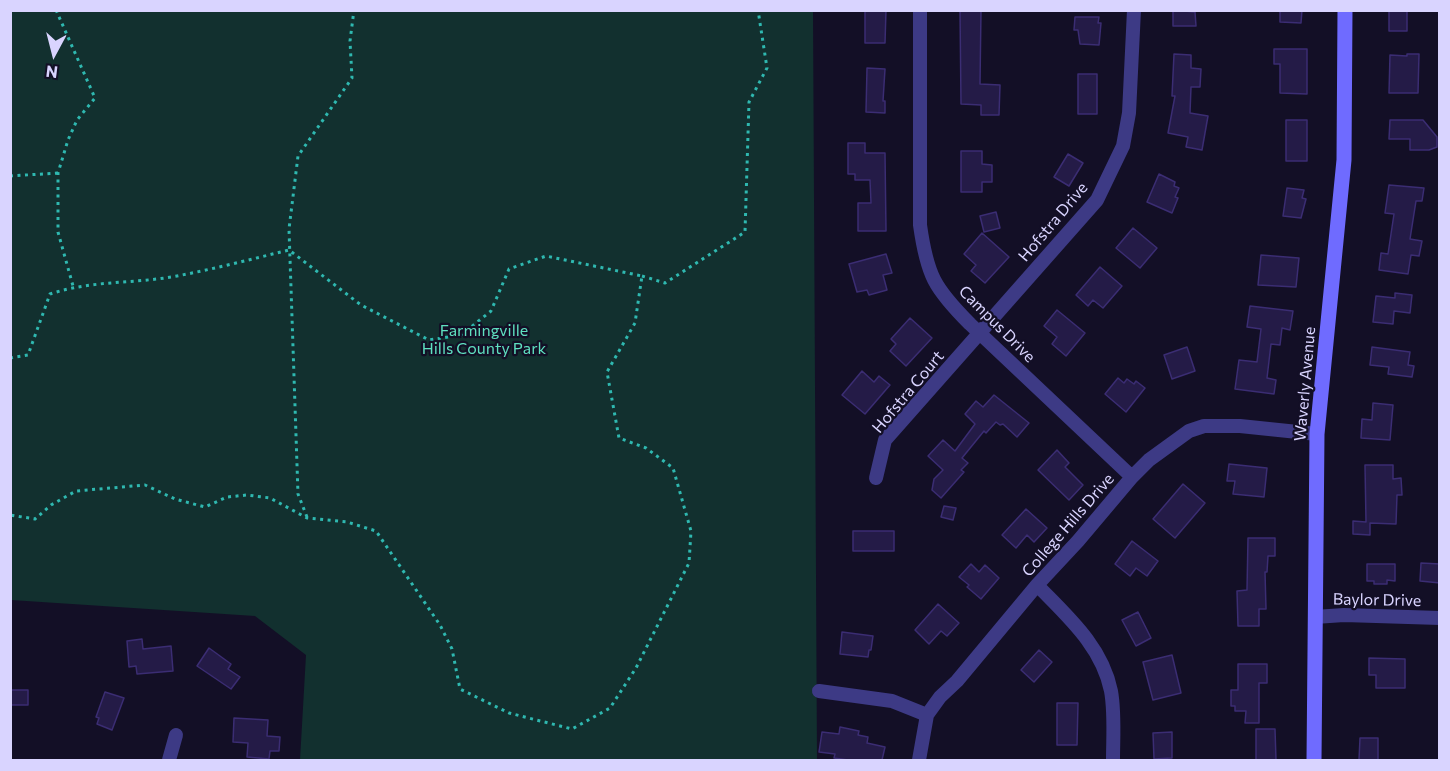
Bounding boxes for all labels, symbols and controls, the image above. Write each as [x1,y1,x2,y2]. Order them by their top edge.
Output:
north arrow [24,24,84,84]
text: N [45,62,59,83]
street label: Hofstra Drive [1014,178,1092,266]
street label: Campus Drive [955,282,1039,366]
park label: Farmingville Hills County Park [422,321,546,359]
street label: Waverly Avenue [1290,326,1320,442]
street label: Hofstra Court [868,347,948,437]
street label: College Hills Drive [1018,470,1118,580]
street label: Baylor Drive [1333,590,1421,610]

